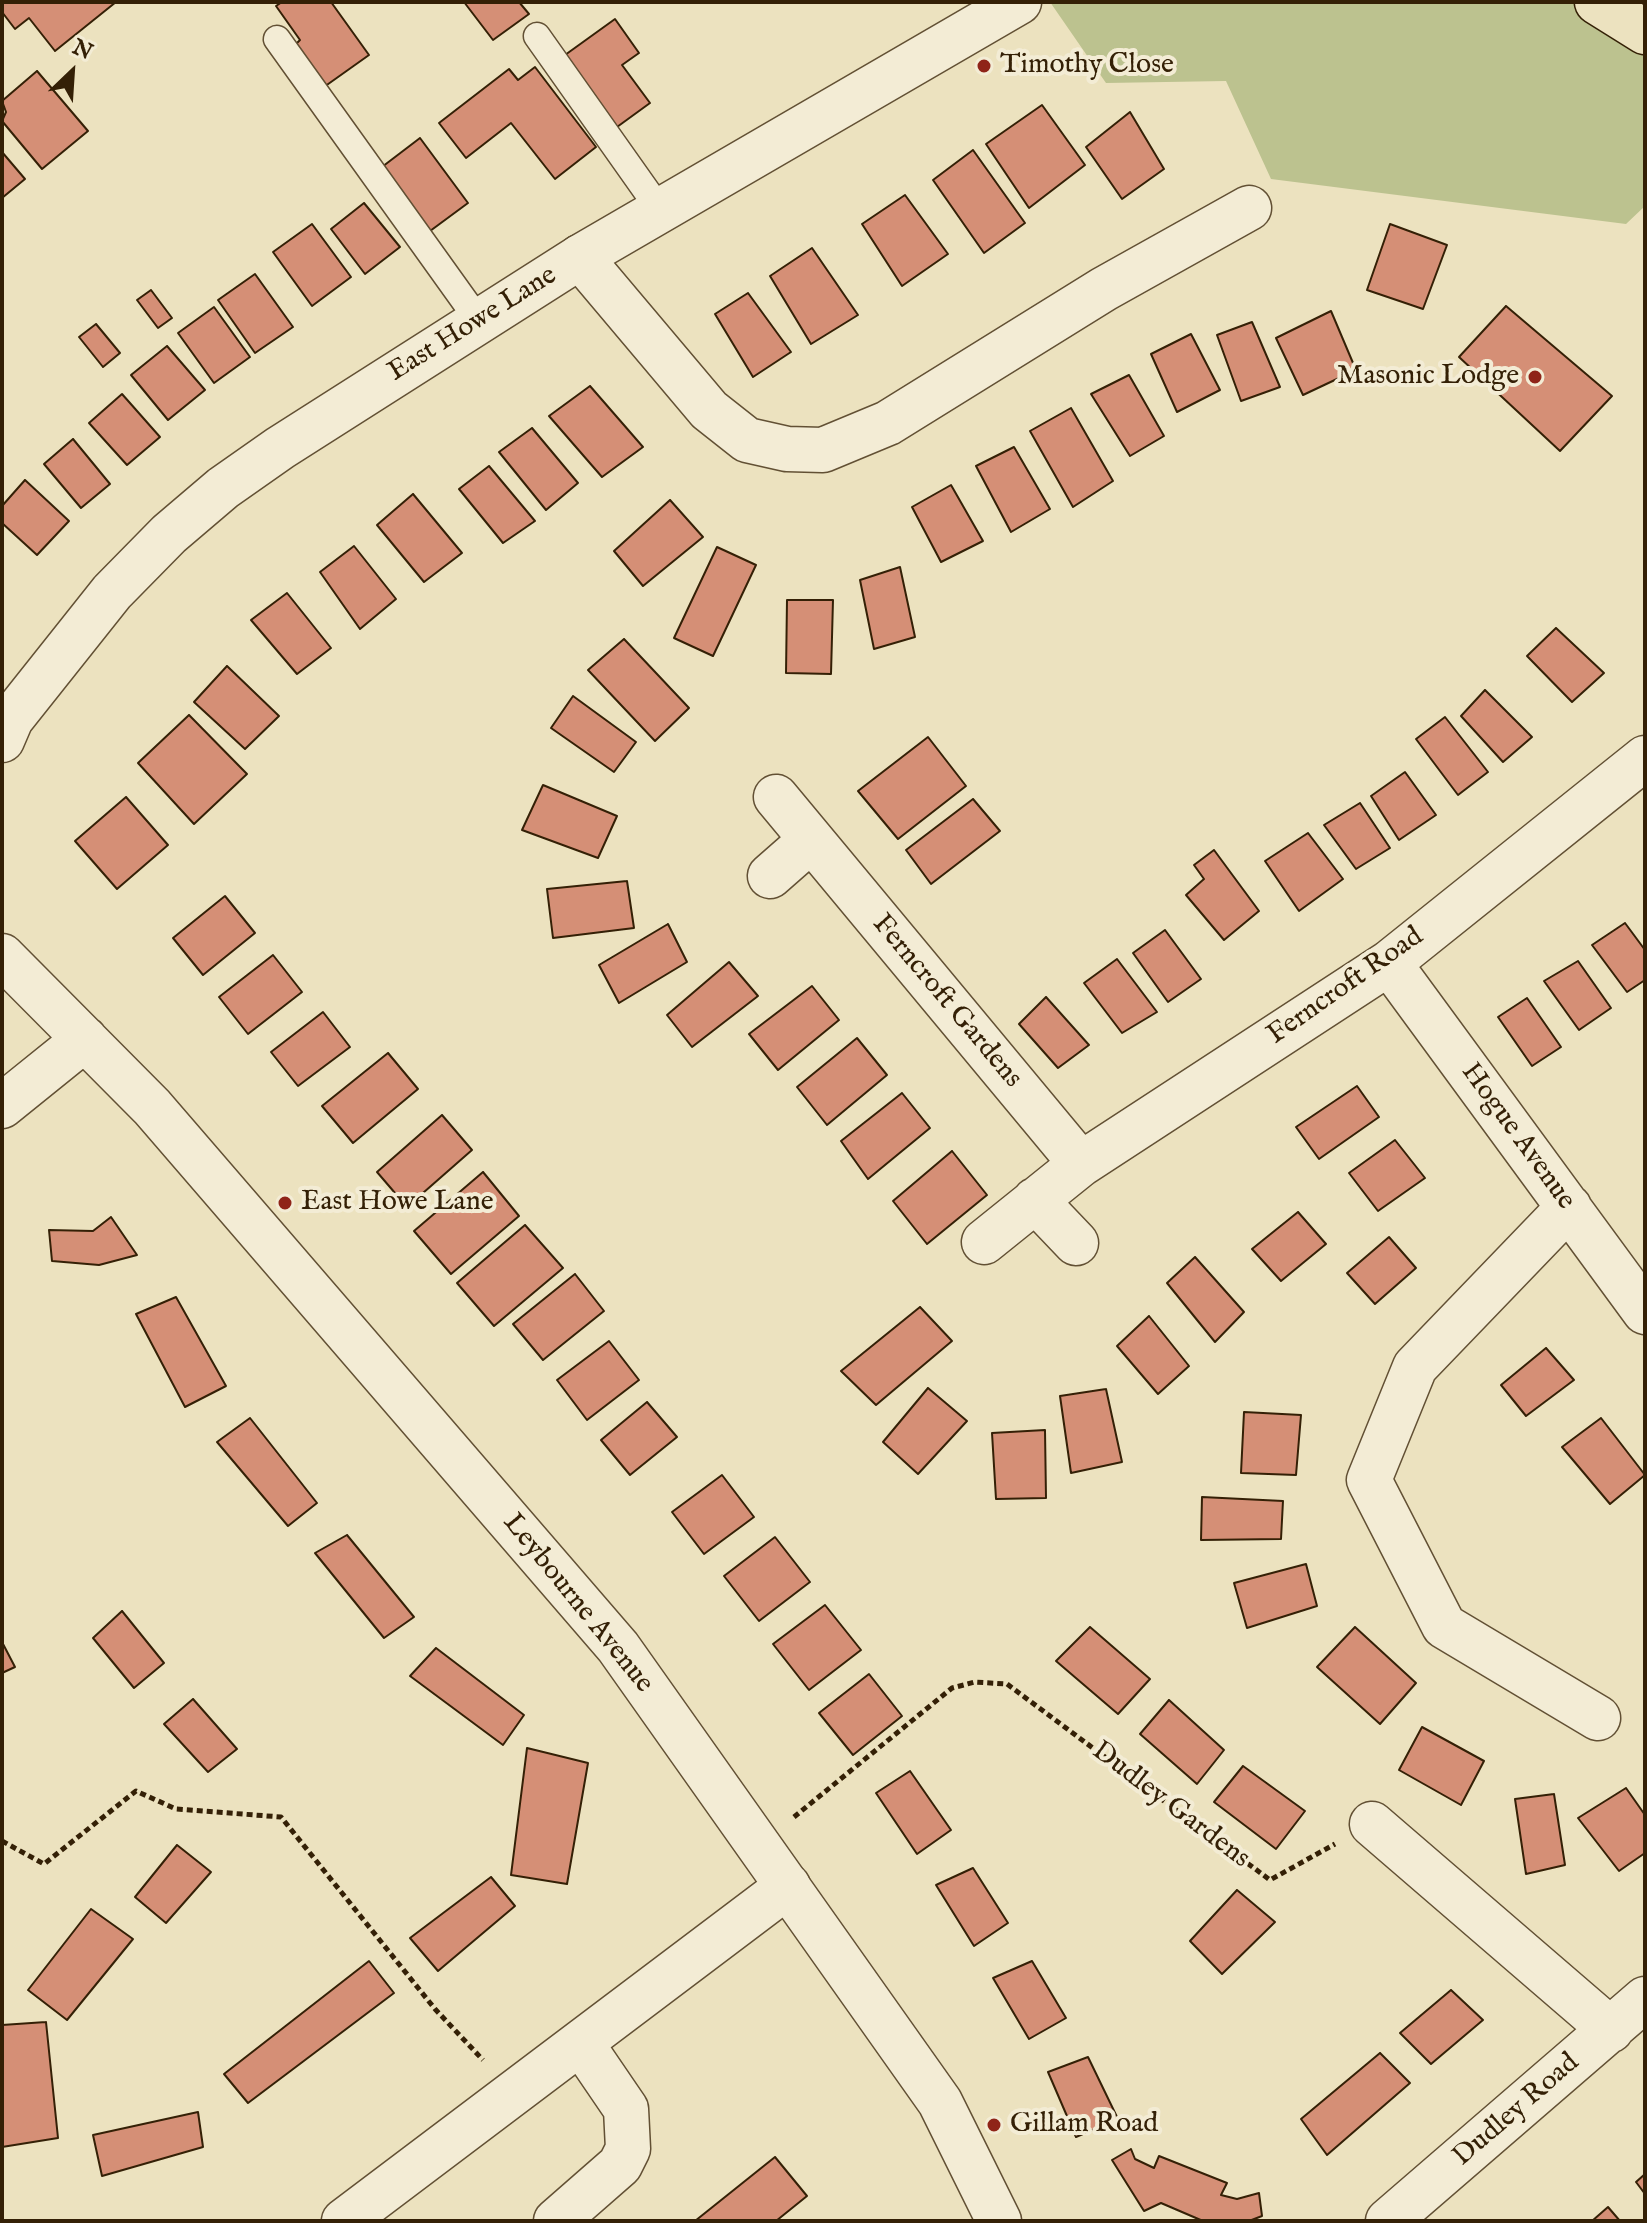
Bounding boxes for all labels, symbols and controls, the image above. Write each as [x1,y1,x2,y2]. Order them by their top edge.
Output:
north arrow [32,32,112,112]
text: N [68,34,97,67]
place label: Timothy Close [1000,49,1174,83]
marker: Timothy Close [975,57,993,75]
street label: East Howe Lane [382,260,564,390]
place label: Masonic Lodge [1337,360,1519,394]
marker: Masonic Lodge [1526,368,1544,386]
street label: Ferncroft Gardens [864,908,1028,1096]
street label: Ferncroft Road [1262,921,1430,1053]
street label: Hogue Avenue [1453,1057,1581,1217]
place label: East Howe Lane [301,1186,493,1220]
marker: East Howe Lane [276,1194,294,1212]
street label: Leybourne Avenue [494,1508,660,1700]
street label: Dudley Gardens [1084,1736,1256,1876]
street label: Dudley Road [1447,2047,1587,2175]
place label: Gillam Road [1010,2108,1158,2142]
marker: Gillam Road [985,2116,1003,2134]

